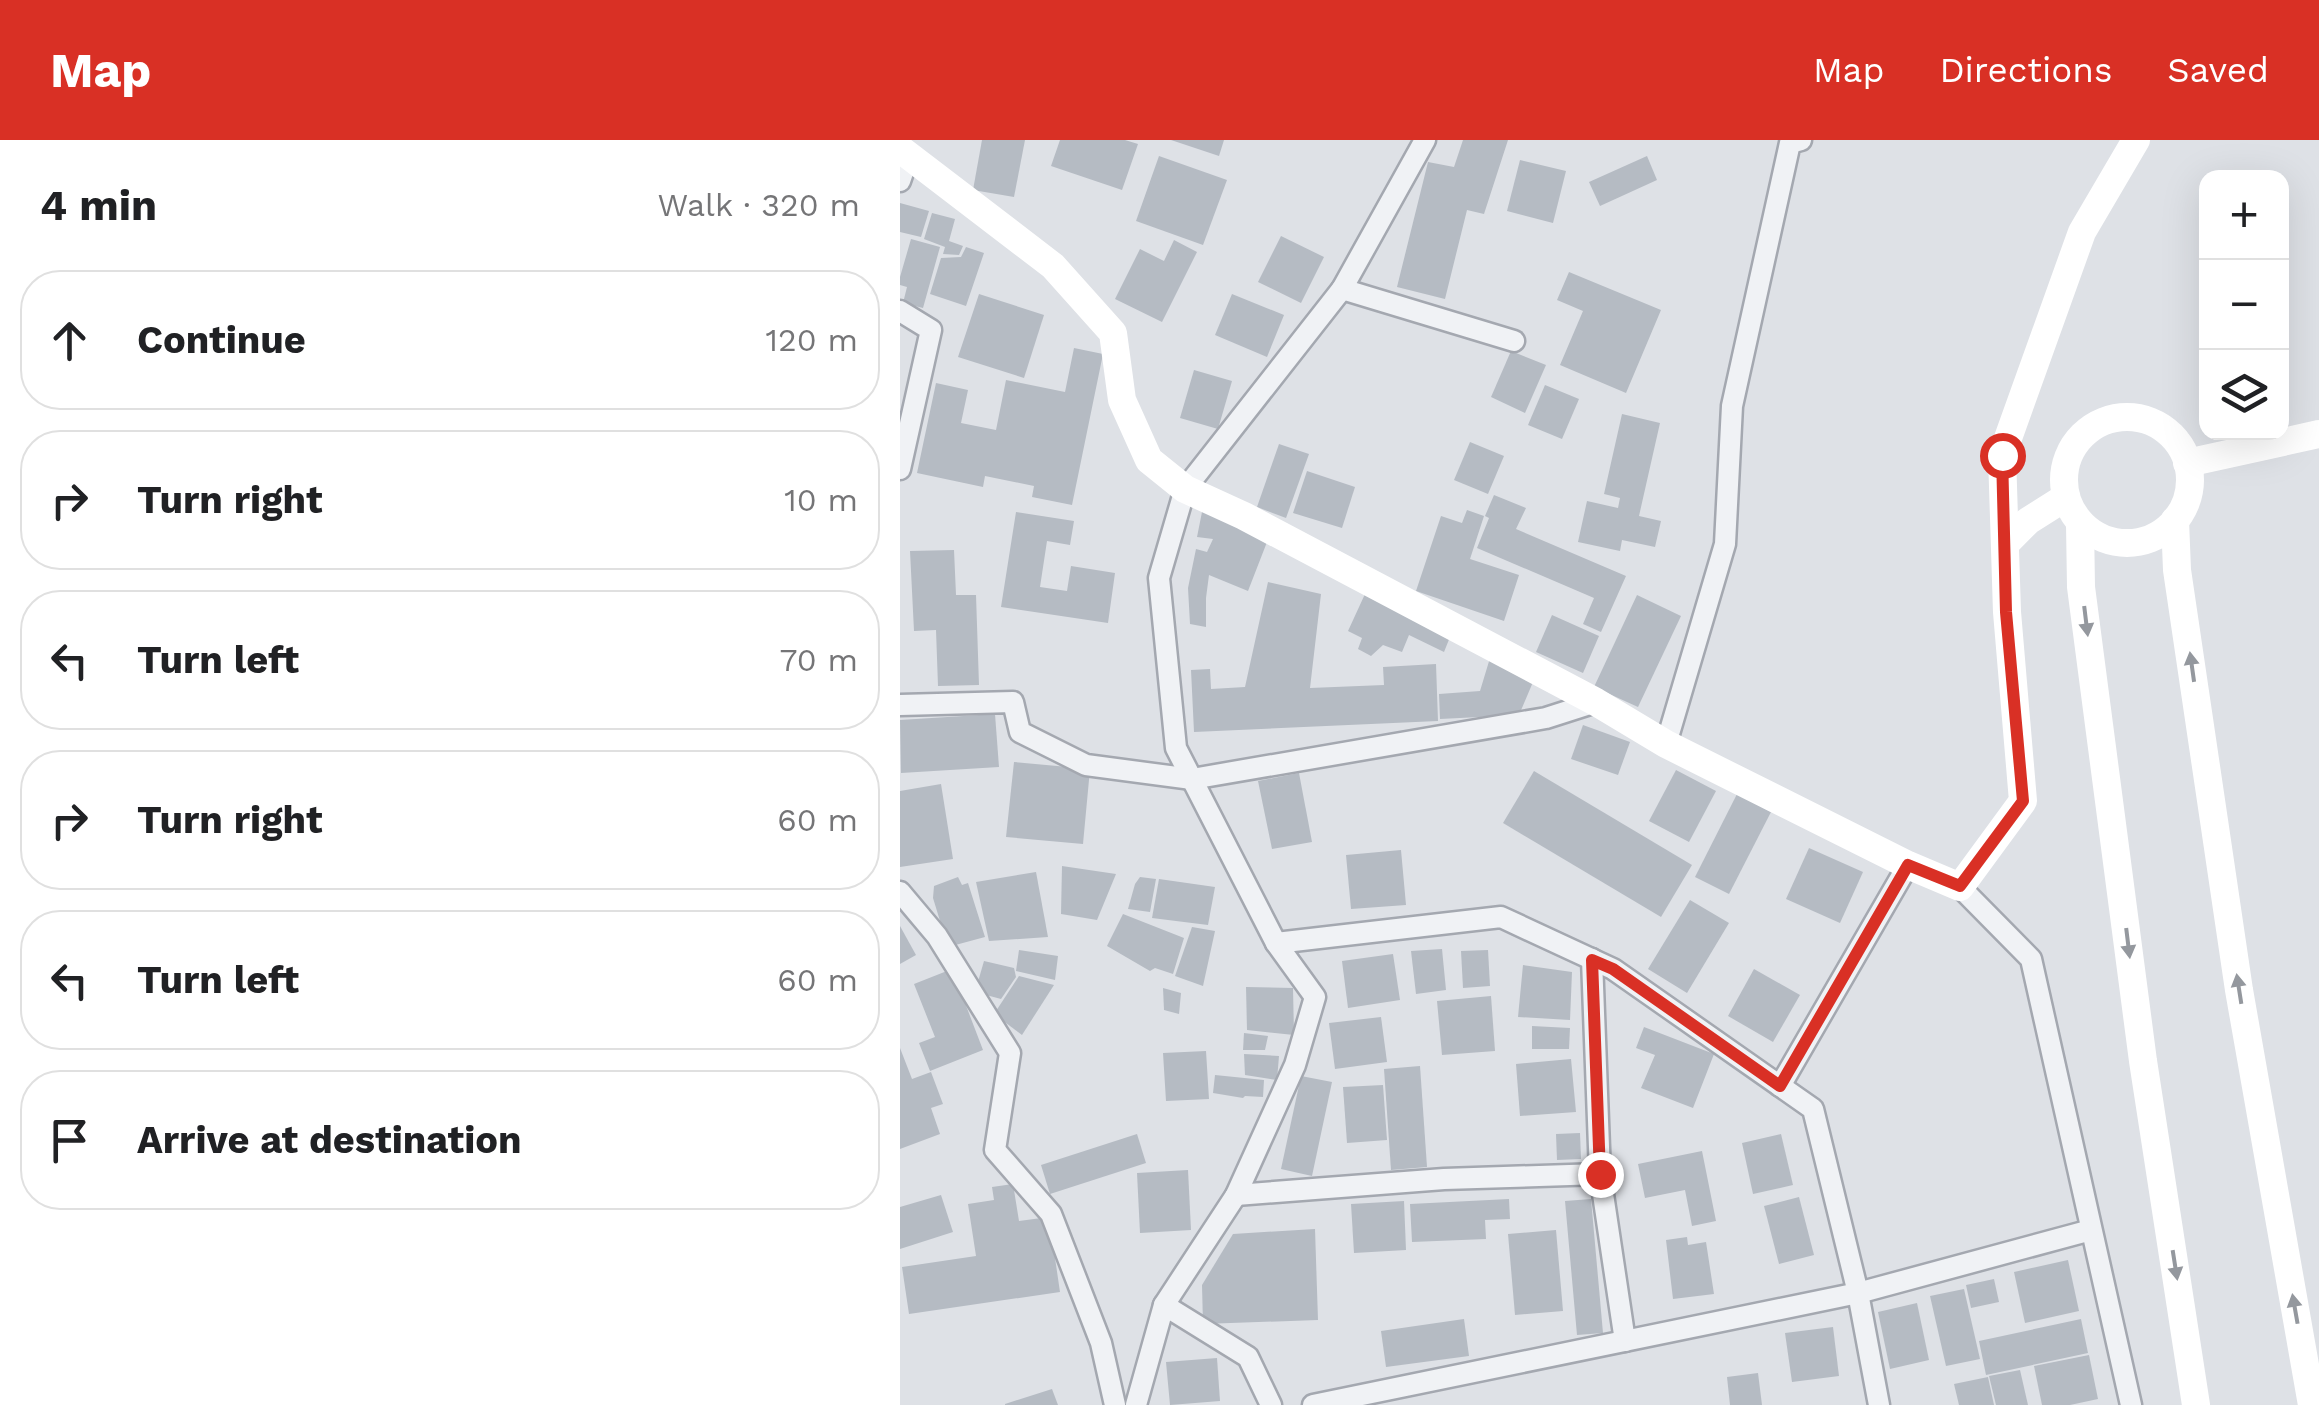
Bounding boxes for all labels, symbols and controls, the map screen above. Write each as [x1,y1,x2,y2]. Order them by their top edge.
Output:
text: Map [50,42,151,99]
text: Map [1813,49,1884,91]
text: Directions [1939,49,2112,91]
text: Saved [2167,49,2269,91]
map controls [2199,170,2289,440]
button: + [2199,170,2289,260]
text: 4 min [40,181,157,230]
text: Walk · 320 m [658,186,860,224]
button: − [2199,260,2289,350]
icon: ahead [42,313,97,368]
text: Continue [137,318,306,362]
text: 120 m [766,321,858,359]
button: layers [2199,350,2289,440]
route start [1980,433,2026,479]
icon: right [42,473,97,528]
text: Turn right [137,478,323,522]
text: 10 m [784,481,858,519]
one-way arrow [2078,605,2094,637]
icon: left [42,633,97,688]
text: Turn left [137,638,299,682]
text: 70 m [779,641,858,679]
one-way arrow [2183,651,2199,683]
icon: right [42,793,97,848]
text: Turn right [137,798,323,842]
text: 60 m [777,801,858,839]
one-way arrow [2120,928,2136,959]
icon: left [42,953,97,1008]
text: Turn left [137,958,299,1002]
text: 60 m [777,961,858,999]
one-way arrow [2231,973,2246,1004]
icon: arrive [42,1113,97,1168]
text: Arrive at destination [137,1118,522,1162]
route end [1578,1152,1624,1198]
one-way arrow [2167,1249,2183,1281]
one-way arrow [2287,1293,2302,1324]

